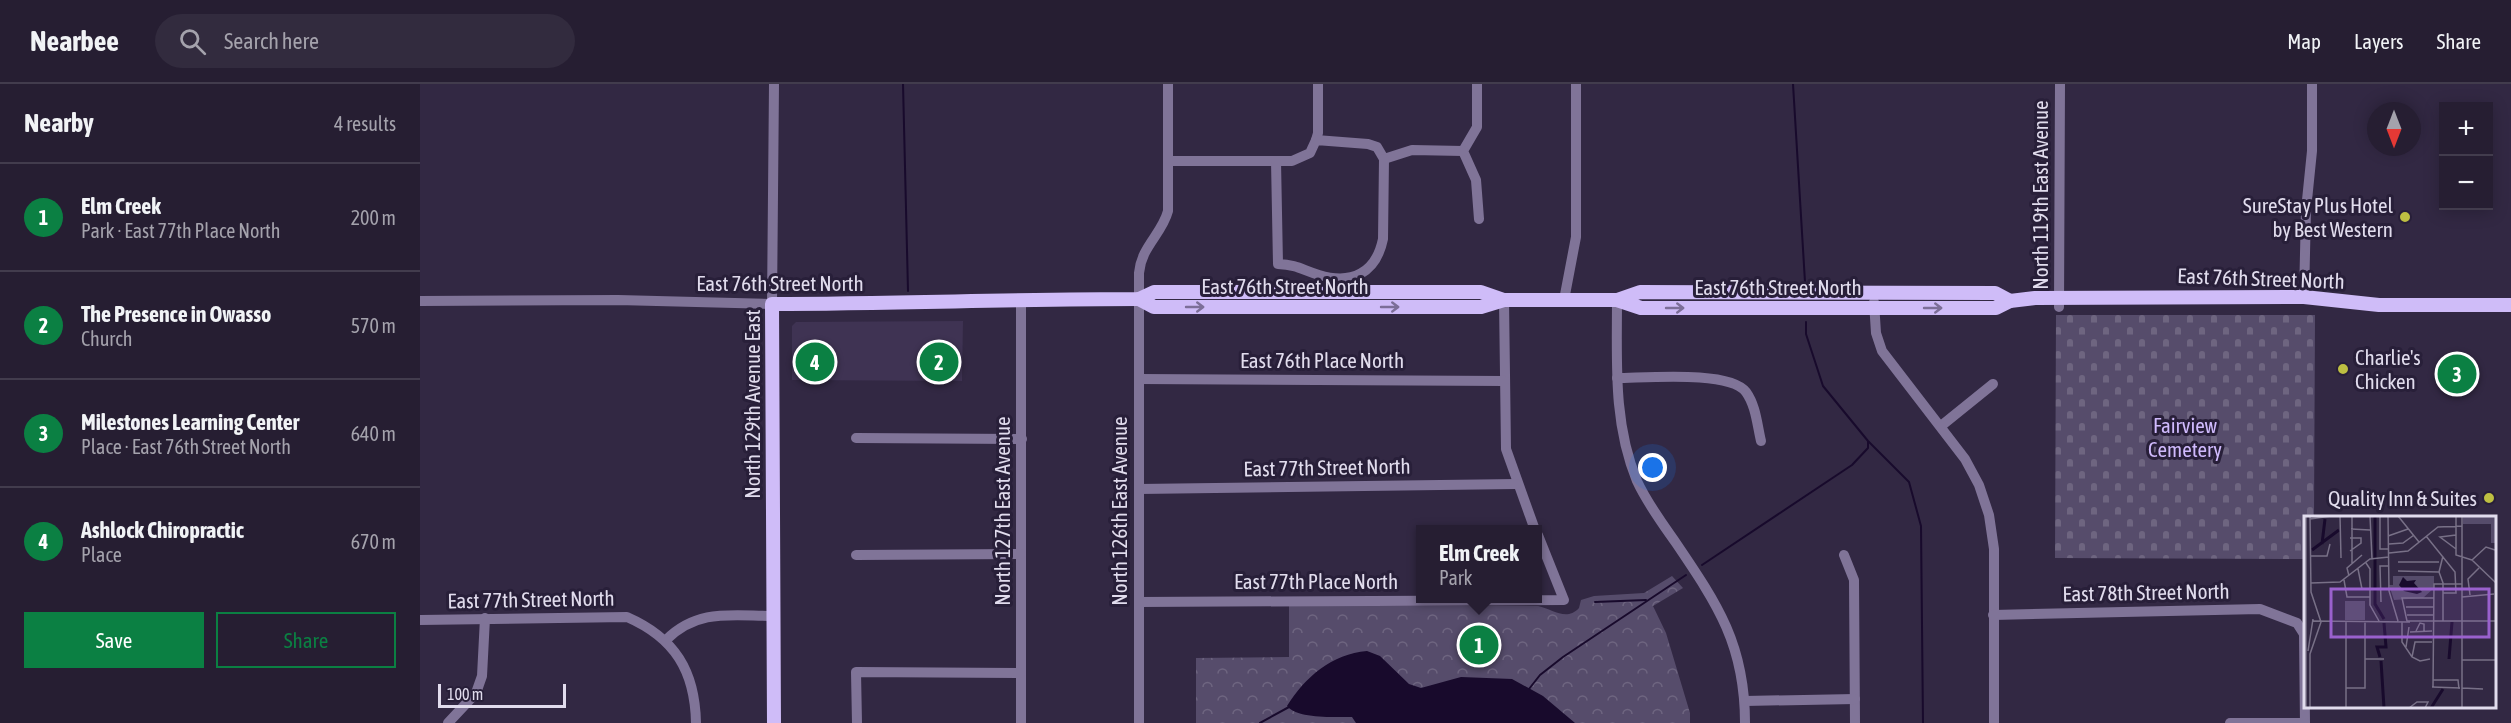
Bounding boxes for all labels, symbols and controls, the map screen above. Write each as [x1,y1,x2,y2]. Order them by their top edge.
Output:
search box [155,14,575,68]
text: Nearbee [30,25,119,57]
icon: search [176,25,209,58]
text: Search here [224,28,319,54]
text: Map [2287,29,2321,53]
text: Layers [2354,29,2404,53]
text: Share [2437,29,2481,53]
street label: North 119th East Avenue [2028,100,2052,290]
north arrow [2367,102,2421,156]
map controls [2439,102,2493,210]
button: + [2439,102,2493,156]
text: Nearby [24,108,94,138]
text: 4 results [334,112,396,135]
button: − [2439,156,2493,210]
text: Elm Creek [81,193,161,219]
place label: SureStay Plus Hotel by Best Western [2243,193,2393,241]
text: 1 [39,206,48,229]
text: 200 m [351,206,396,229]
marker: SureStay Plus Hotel by Best Western [2398,210,2412,224]
text: Park · East 77th Place North [81,219,281,242]
street label: East 76th Street North [2177,263,2345,293]
street label: East 76th Street North [696,271,864,295]
street label: East 76th Street North [1201,274,1369,298]
street label: East 76th Street North [1694,275,1862,299]
text: The Presence in Owasso [81,301,271,327]
one-way arrow [1185,301,1205,313]
one-way arrow [1380,301,1400,313]
one-way arrow [1664,302,1684,314]
one-way arrow [1922,302,1942,314]
street label: North 129th Avenue East [740,309,764,499]
text: 2 [39,314,48,337]
text: 570 m [351,314,396,337]
text: Church [81,327,132,350]
pin: 4 [796,340,834,384]
pin: 2 [920,340,958,384]
place label: Charlie's Chicken [2355,345,2421,393]
street label: East 76th Place North [1240,348,1404,372]
pin: 3 [2438,352,2476,396]
marker: Charlie's Chicken [2336,362,2350,376]
text: Milestones Learning Center [81,409,299,435]
park label: Fairview Cemetery [2148,413,2222,461]
street label: North 127th East Avenue [990,416,1014,606]
street label: North 126th East Avenue [1107,416,1131,606]
text: 3 [39,422,48,445]
text: 640 m [351,422,396,445]
text: Place · East 76th Street North [81,435,291,458]
your location [1638,453,1667,482]
street label: East 77th Street North [1243,454,1411,480]
place label: Quality Inn & Suites [2328,486,2477,510]
marker: Quality Inn & Suites [2482,491,2496,505]
inset map [2304,516,2496,708]
text: Ashlock Chiropractic [81,517,244,543]
popup [1416,525,1542,603]
text: 4 [39,530,48,553]
text: 670 m [351,530,396,553]
text: Elm Creek [1439,540,1519,566]
text: Place [81,543,122,566]
text: Park [1439,566,1472,589]
street label: East 77th Place North [1234,569,1398,593]
street label: East 78th Street North [2062,579,2230,605]
street label: East 77th Street North [447,586,615,612]
button: Save [24,612,204,668]
button: Share [216,612,396,668]
pin: 1 [1460,622,1498,668]
scale bar [438,681,566,708]
text: 100 m [447,685,483,703]

